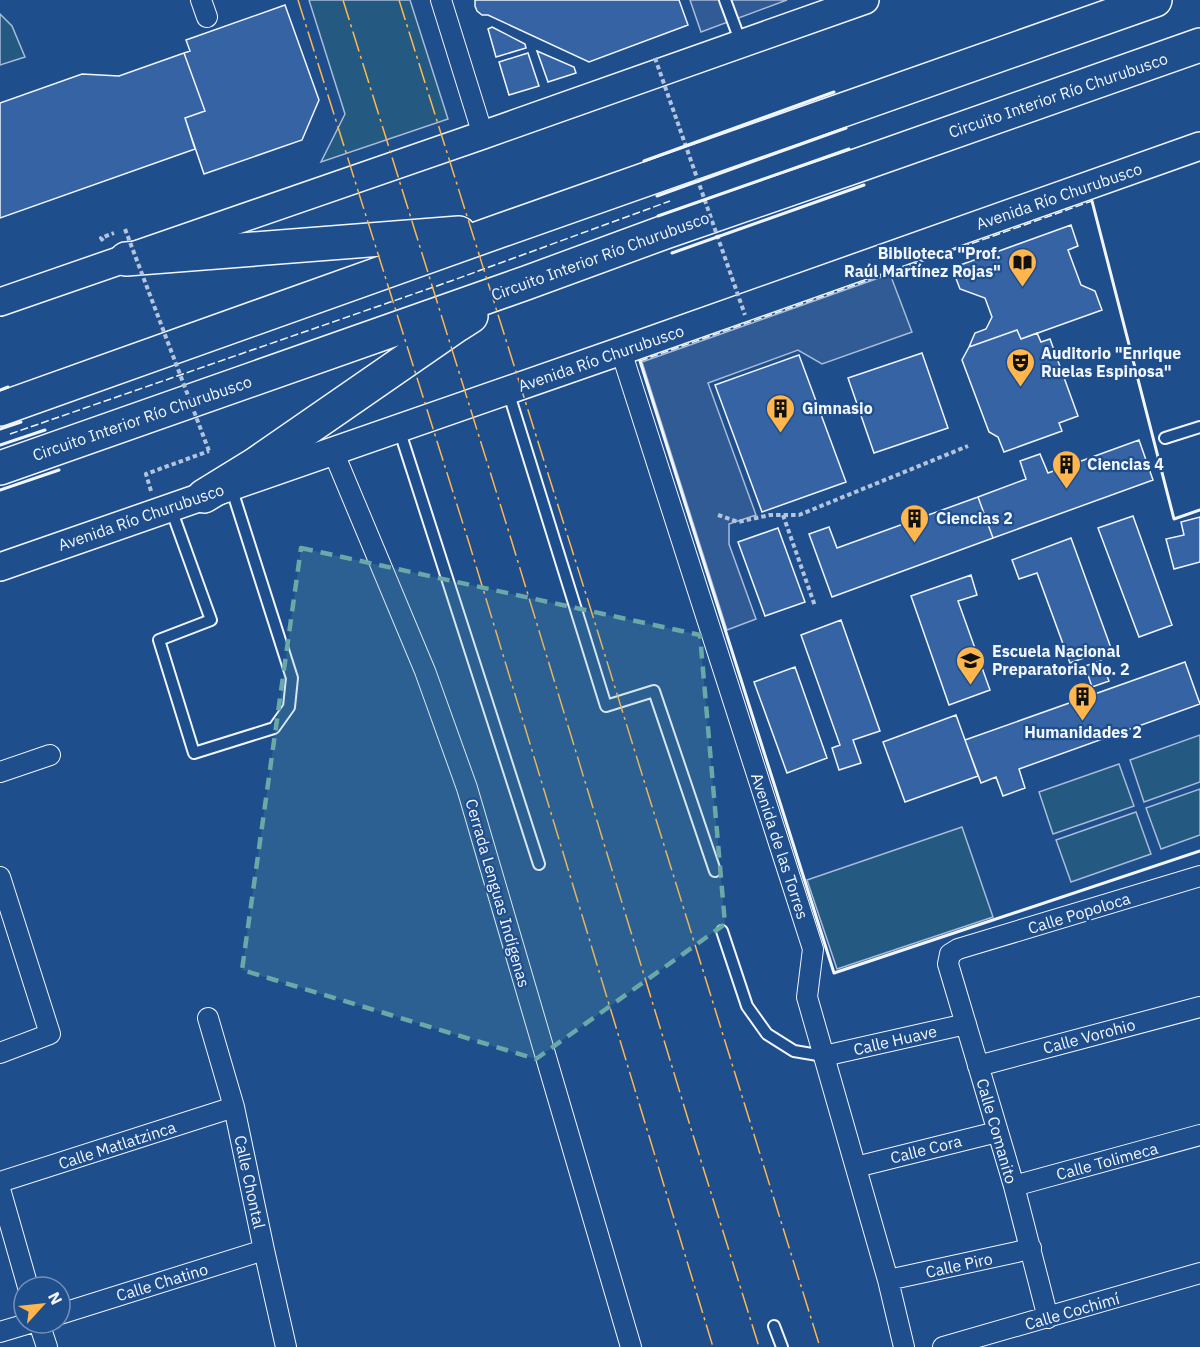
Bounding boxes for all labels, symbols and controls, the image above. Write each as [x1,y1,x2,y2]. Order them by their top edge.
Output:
street label: Circuito Interior Río Churubusco [946,48,1170,142]
street label: Avenida Río Churubusco [973,158,1145,234]
street label: Circuito Interior Río Churubusco [488,207,712,305]
place label: Biblioteca "Prof. Raúl Martínez Rojas" [844,243,1001,281]
library icon: Biblioteca "Prof. Raúl Martínez Rojas" [1006,246,1038,288]
street label: Avenida Río Churubusco [515,320,687,396]
place label: Auditorio "Enrique Ruelas Espinosa" [1041,343,1181,381]
theatre icon: Auditorio "Enrique Ruelas Espinosa" [1004,346,1036,388]
street label: Circuito Interior Río Churubusco [30,371,254,465]
building icon: Gimnasio [765,392,797,434]
place label: Gimnasio [802,398,873,418]
building icon: Ciencias 4 [1050,448,1082,490]
place label: Ciencias 4 [1087,454,1164,474]
street label: Avenida Río Churubusco [55,479,227,555]
building icon: Ciencias 2 [899,502,931,544]
place label: Ciencias 2 [936,508,1013,528]
place label: Escuela Nacional Preparatoria No. 2 [992,641,1130,679]
school or university icon: Escuela Nacional Preparatoria No. 2 [955,644,987,686]
building icon: Humanidades 2 [1067,680,1099,722]
place label: Humanidades 2 [1024,722,1142,742]
street label: Avenida de las Torres [747,770,813,922]
street label: Cerrada Lenguas Indígenas [461,796,535,990]
street label: Calle Popoloca [1025,888,1133,938]
street label: Calle Vorohio [1041,1014,1137,1058]
street label: Calle Huave [851,1021,939,1059]
street label: Calle Comanito [972,1076,1022,1186]
street label: Calle Matlatzinca [56,1116,179,1173]
street label: Calle Cora [888,1130,964,1168]
street label: Calle Chontal [230,1133,270,1231]
street label: Calle Tolimeca [1054,1138,1160,1184]
street label: Calle Piro [924,1248,994,1282]
street label: Calle Chatino [114,1259,210,1305]
north arrow [12,1275,72,1335]
text: N [44,1288,67,1308]
street label: Calle Cochimí [1022,1288,1122,1334]

